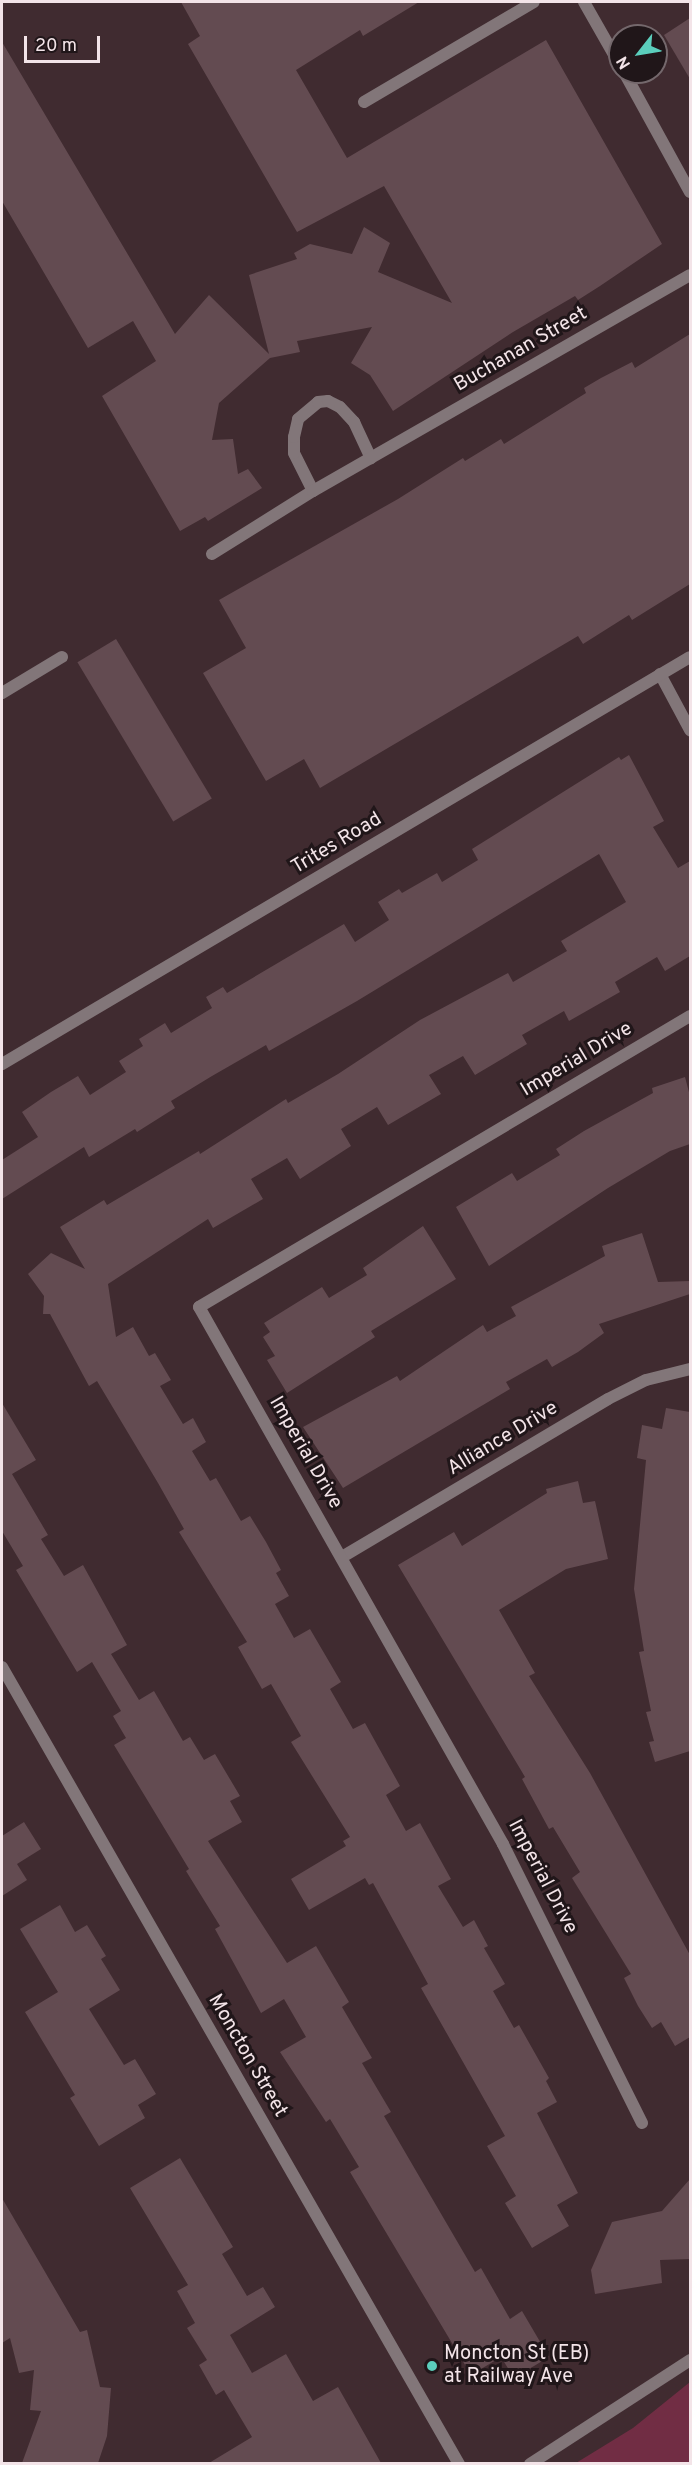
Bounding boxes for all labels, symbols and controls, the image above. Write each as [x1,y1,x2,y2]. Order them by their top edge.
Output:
scale bar [27,24,104,62]
north arrow [608,24,668,84]
text: 20 m [35,35,77,58]
text: N [613,52,636,72]
street label: Buchanan Street [450,302,592,398]
street label: Trites Road [288,808,386,880]
street label: Imperial Drive [517,1017,637,1103]
street label: Imperial Drive [263,1392,347,1514]
street label: Alliance Drive [443,1397,563,1481]
street label: Imperial Drive [502,1816,582,1938]
street label: Moncton Street [202,1990,292,2122]
place label: Moncton St (EB) at Railway Ave [444,2342,589,2389]
marker: Moncton St (EB) at Railway Ave [425,2359,439,2373]

